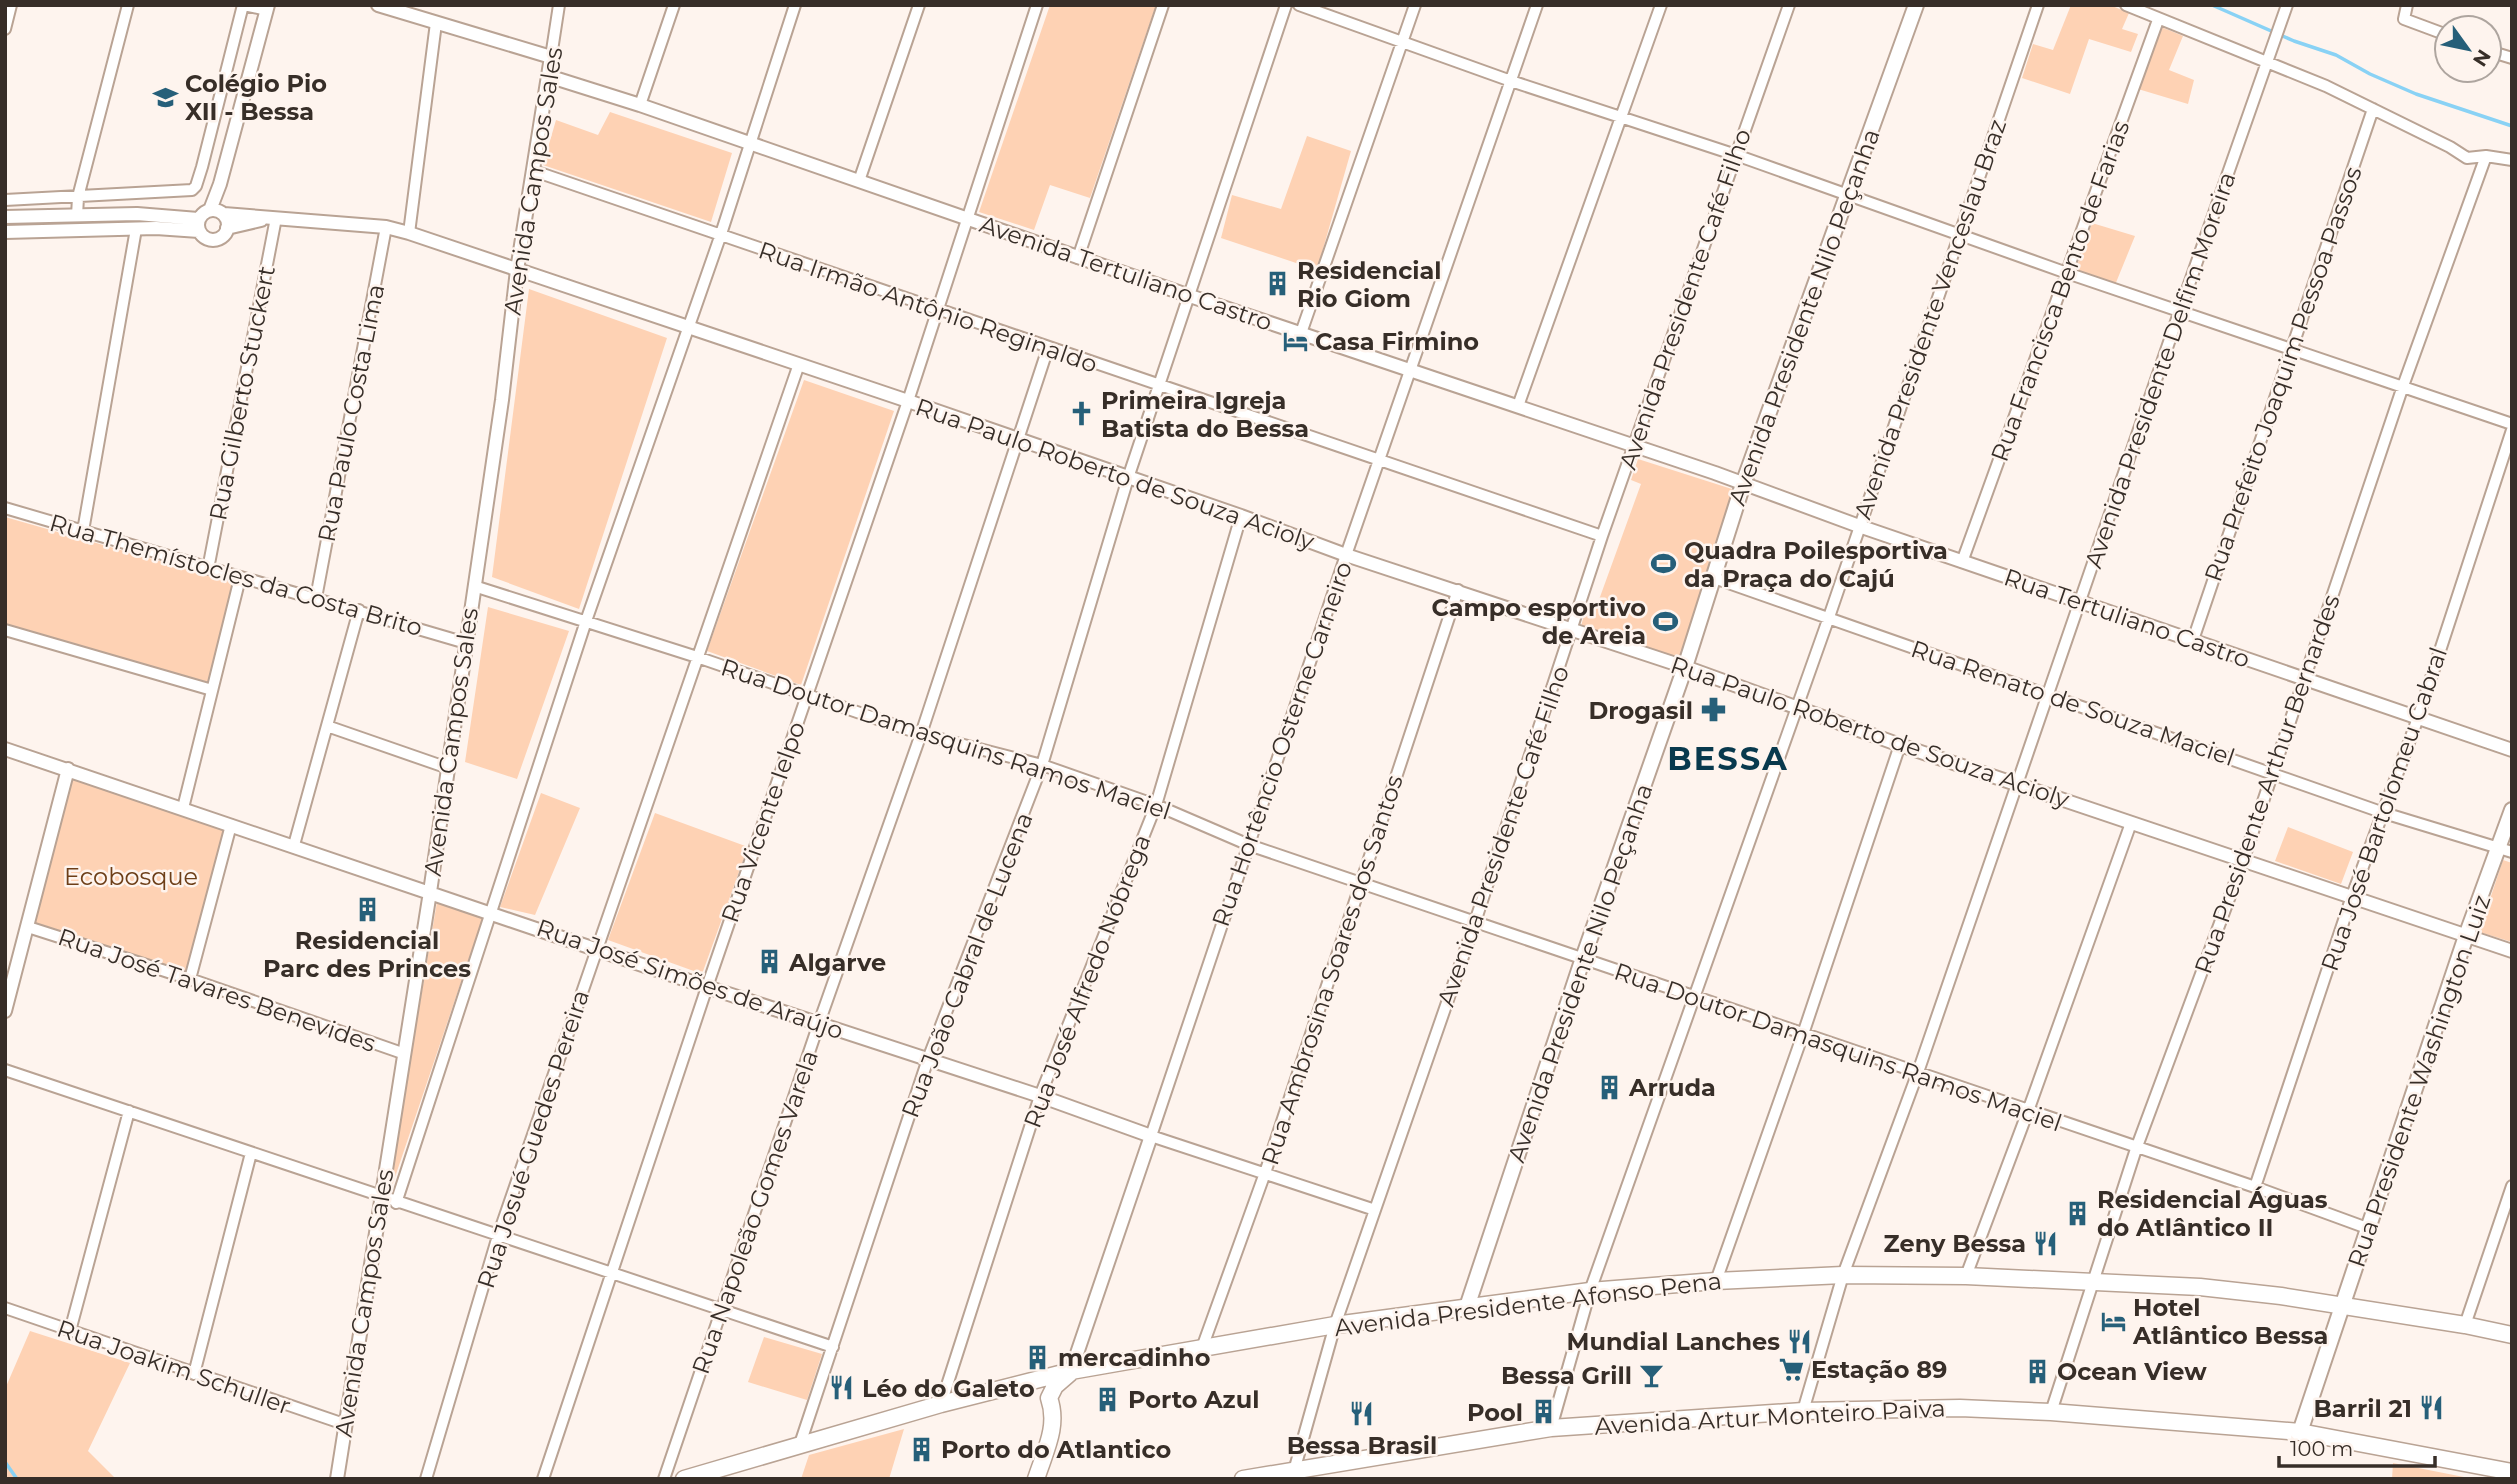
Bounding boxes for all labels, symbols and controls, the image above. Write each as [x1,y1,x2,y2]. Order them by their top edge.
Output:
north arrow [2433,14,2503,84]
street label: Avenida Campos Sales [498,45,568,317]
text: N [2468,45,2496,71]
place label: Colégio Pio XII - Bessa [185,69,327,126]
school or university icon: Colégio Pio XII - Bessa [151,83,179,111]
street label: Avenida Presidente Venceslau Braz [1848,115,2012,523]
street label: Rua Francisca Bento de Farias [1985,117,2135,465]
street label: Avenida Presidente Café Filho [1613,125,1757,473]
street label: Avenida Presidente Nilo Peçanha [1722,125,1886,509]
street label: Rua Prefeito Joaquim Pessoa Passos [2198,163,2368,585]
street label: Avenida Presidente Delfim Moreira [2078,168,2242,572]
street label: Avenida Tertuliano Castro [976,209,1276,337]
street label: Rua Irmão Antônio Reginaldo [755,235,1101,379]
place label: Residencial Rio Giom [1297,256,1442,313]
street label: Rua Gilberto Stuckert [203,263,281,523]
building icon: Residencial Rio Giom [1263,270,1291,298]
street label: Rua Paulo Costa Lima [312,282,390,544]
hotel icon: Casa Firmino [1281,327,1309,355]
place label: Casa Firmino [1315,327,1479,356]
place label: Primeira Igreja Batista do Bessa [1101,386,1309,443]
street label: Rua Paulo Roberto de Souza Acioly [912,392,1318,556]
church icon: Primeira Igreja Batista do Bessa [1067,400,1095,428]
street label: Rua Themístocles da Costa Brito [46,508,426,642]
place label: Quadra Poilesportiva da Praça do Cajú [1684,536,1948,593]
sports icon: Quadra Poilesportiva da Praça do Cajú [1650,550,1678,578]
street label: Rua Hortêncio Osterne Carneiro [1206,558,1358,930]
street label: Rua Tertuliano Castro [2000,562,2254,674]
street label: Rua Presidente Arthur Bernardes [2188,591,2346,977]
place label: Campo esportivo de Areia [1431,593,1646,650]
street label: Avenida Campos Sales [418,606,484,878]
sports icon: Campo esportivo de Areia [1652,607,1680,635]
street label: Rua Renato de Souza Maciel [1907,634,2239,772]
street label: Rua José Bartolomeu Cabral [2315,643,2453,975]
street label: Rua Paulo Roberto de Souza Acioly [1667,650,2073,814]
street label: Rua Doutor Damasquins Ramos Maciel [717,652,1175,826]
street label: Avenida Presidente Café Filho [1431,662,1575,1010]
place label: Drogasil [1589,696,1693,725]
pharmacy icon: Drogasil [1699,696,1727,724]
street label: Rua Vicente Ielpo [715,718,811,926]
district label: BESSA [1667,739,1789,778]
street label: Rua Ambrosina Soares dos Santos [1255,771,1409,1169]
street label: Avenida Presidente Nilo Peçanha [1501,780,1659,1166]
street label: Rua João Cabral de Lucena [895,808,1039,1122]
street label: Rua José Alfredo Nóbrega [1018,830,1156,1132]
park label: Ecobosque [64,862,198,891]
street label: Rua Presidente Washington Luiz [2341,891,2497,1271]
building icon: Residencial Parc des Princes [353,895,381,923]
street label: Rua José Simões de Araújo [533,913,847,1045]
street label: Rua José Tavares Benevides [54,922,380,1058]
place label: Residencial Parc des Princes [263,926,471,983]
building icon: Algarve [755,948,783,976]
place label: Algarve [788,948,886,977]
street label: Rua Doutor Damasquins Ramos Maciel [1610,957,2066,1137]
street label: Rua Josué Guedes Pereira [471,986,595,1292]
street label: Rua Napoleão Gomes Varela [686,1046,824,1378]
building icon: Arruda [1595,1073,1623,1101]
place label: Arruda [1628,1073,1716,1102]
street label: Avenida Campos Sales [329,1167,399,1439]
place label: Residencial Águas do Atlântico II [2097,1185,2328,1242]
building icon: Residencial Águas do Atlântico II [2063,1199,2091,1227]
place label: Zeny Bessa [1884,1229,2026,1258]
restaurant icon: Zeny Bessa [2032,1229,2060,1257]
street label: Avenida Presidente Afonso Pena [1333,1266,1723,1342]
place label: Hotel Atlântico Bessa [2132,1293,2328,1350]
hotel icon: Hotel Atlântico Bessa [2099,1307,2127,1335]
street label: Rua Joakim Schuller [53,1313,295,1421]
place label: Mundial Lanches [1567,1327,1780,1356]
restaurant icon: Mundial Lanches [1786,1327,1814,1355]
building icon: mercadinho [1024,1343,1052,1371]
place label: mercadinho [1058,1343,1210,1372]
supermarket icon: Estação 89 [1777,1355,1805,1383]
place label: Estação 89 [1811,1355,1947,1384]
building icon: Ocean View [2023,1357,2051,1385]
place label: Ocean View [2057,1357,2207,1386]
place label: Bessa Grill [1501,1361,1632,1390]
bar icon: Bessa Grill [1638,1361,1666,1389]
restaurant icon: Léo do Galeto [828,1374,856,1402]
place label: Léo do Galeto [862,1374,1035,1403]
building icon: Porto Azul [1094,1385,1122,1413]
place label: Porto Azul [1128,1385,1259,1414]
street label: Avenida Artur Monteiro Paiva [1594,1393,1946,1441]
place label: Barril 21 [2314,1394,2412,1423]
restaurant icon: Barril 21 [2418,1394,2446,1422]
place label: Pool [1467,1398,1523,1427]
building icon: Pool [1529,1398,1557,1426]
restaurant icon: Bessa Brasil [1348,1400,1376,1428]
scale bar [2279,1424,2435,1468]
place label: Bessa Brasil [1287,1431,1437,1460]
building icon: Porto do Atlantico [907,1435,935,1463]
place label: Porto do Atlantico [941,1435,1171,1464]
text: 100 m [2290,1436,2353,1461]

